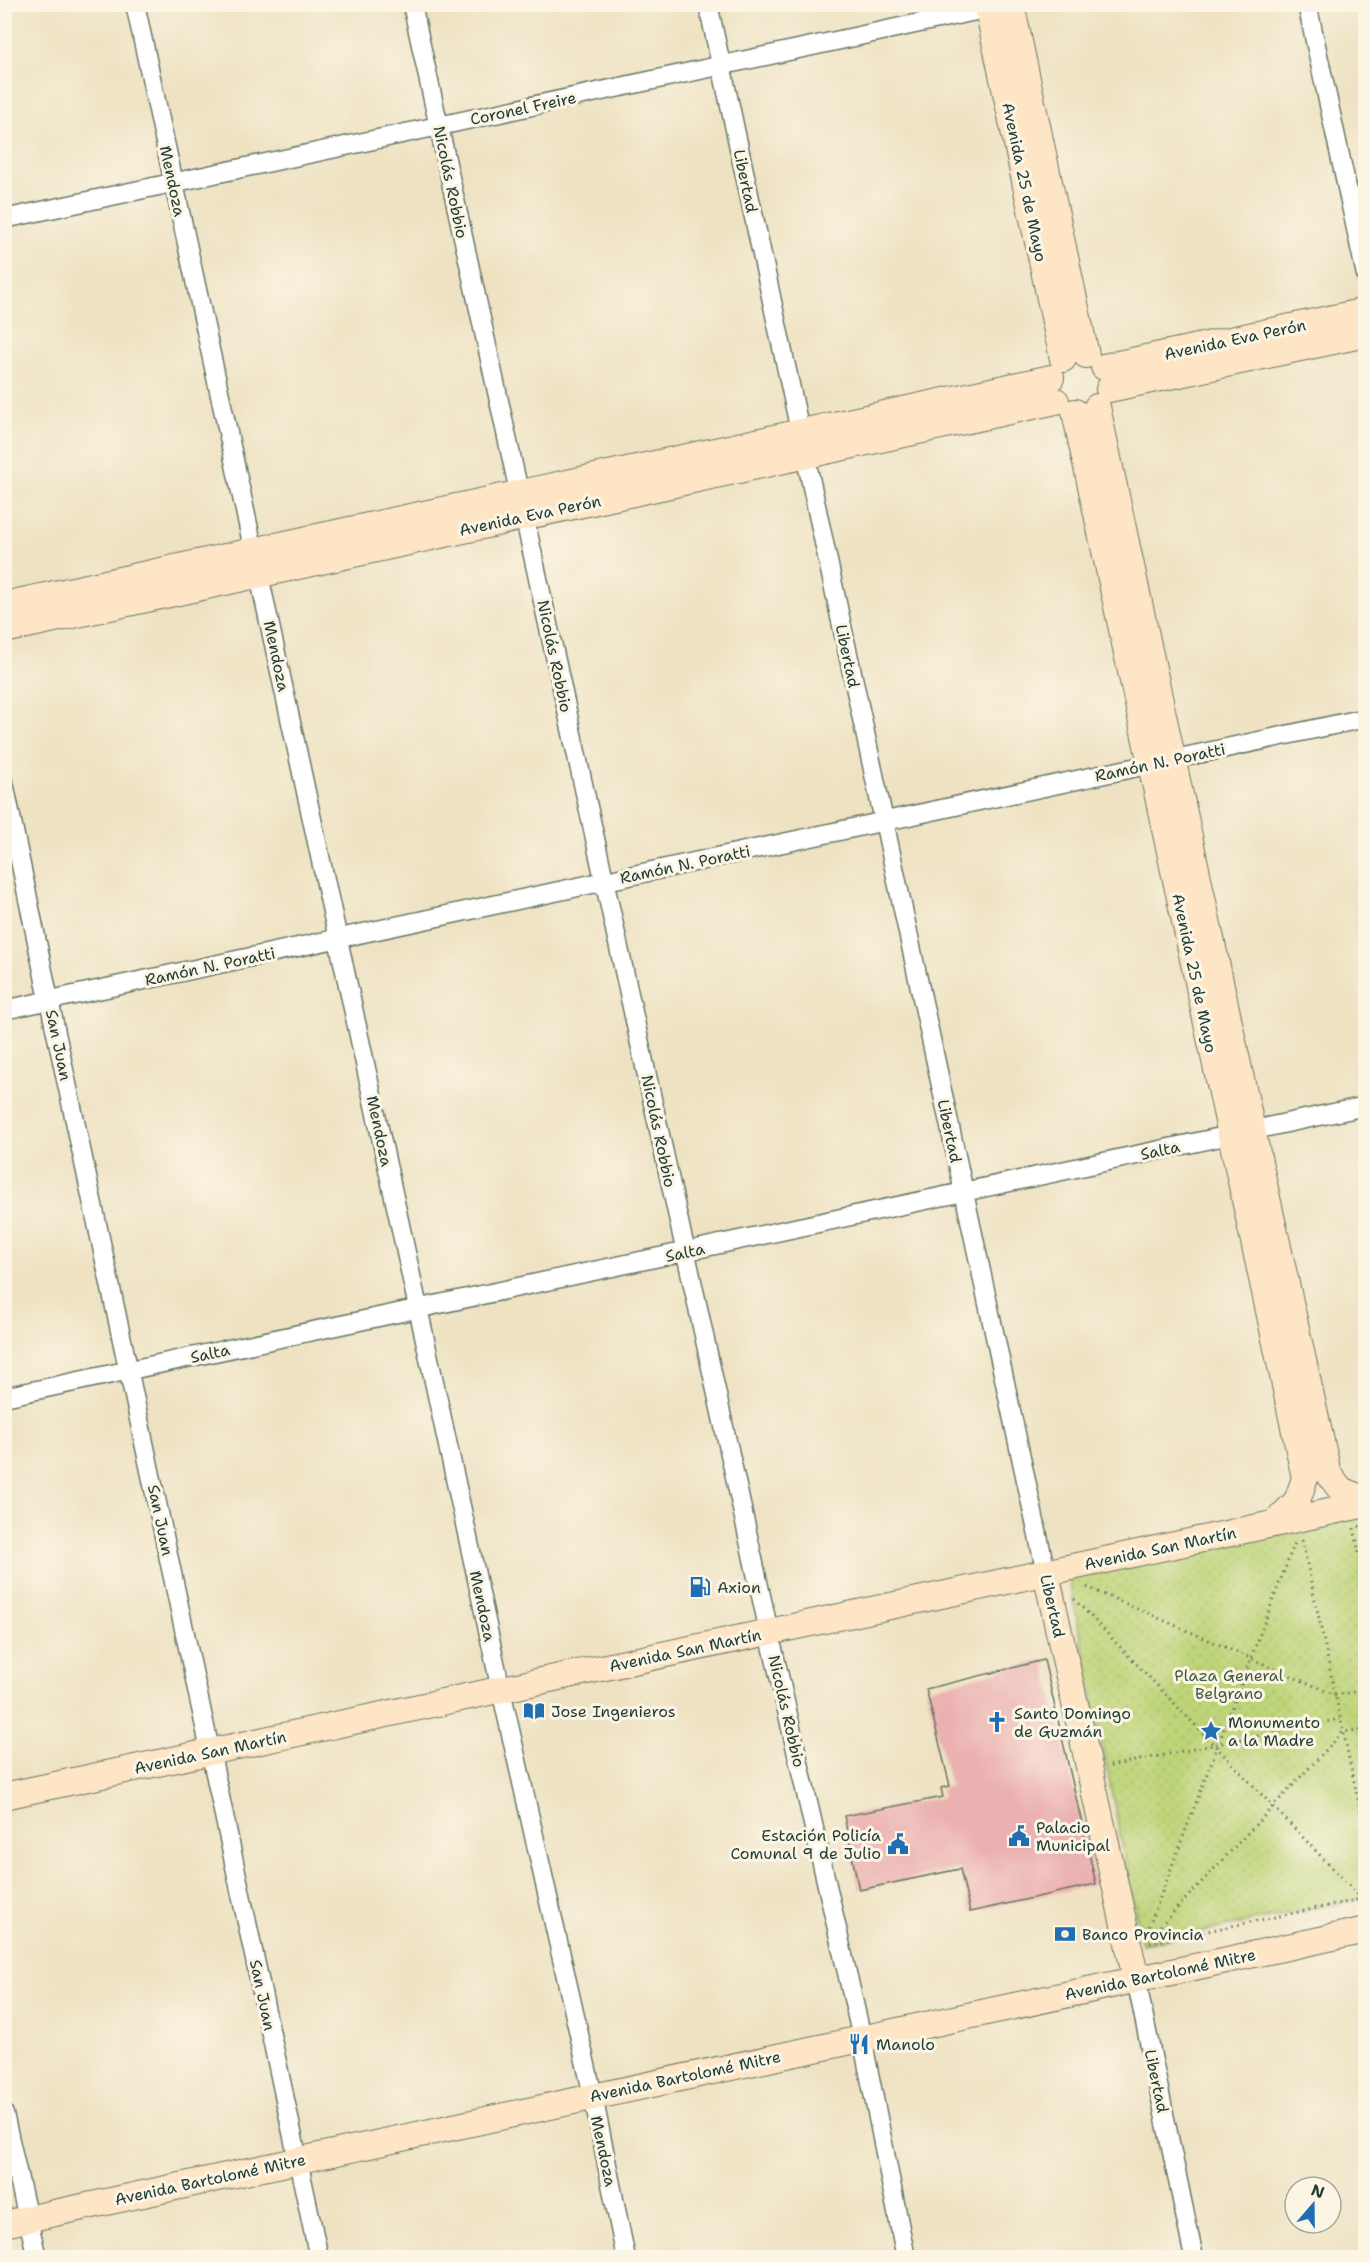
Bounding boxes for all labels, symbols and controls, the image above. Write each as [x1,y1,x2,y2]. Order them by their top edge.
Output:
street label: Coronel Freire [468,87,578,130]
street label: Avenida 25 de Mayo [997,100,1052,264]
street label: Nicolás Robbio [428,124,473,240]
street label: Mendoza [155,144,190,219]
street label: Libertad [729,147,762,215]
street label: Avenida Eva Perón [1162,314,1308,365]
street label: Avenida Eva Perón [457,490,603,541]
street label: Nicolás Robbio [532,598,577,714]
street label: Mendoza [259,619,294,694]
street label: Libertad [831,622,864,690]
street label: Ramón N. Poratti [1093,738,1227,787]
street label: Ramón N. Poratti [618,840,752,889]
street label: Avenida 25 de Mayo [1167,891,1222,1055]
street label: Ramón N. Poratti [143,942,277,991]
street label: San Juan [41,1008,76,1083]
street label: Nicolás Robbio [636,1073,681,1189]
street label: Mendoza [362,1094,397,1169]
street label: Libertad [933,1097,966,1165]
street label: Salta [1138,1136,1182,1165]
street label: Salta [663,1238,707,1267]
street label: Salta [188,1339,232,1368]
street label: San Juan [143,1483,178,1558]
street label: Avenida San Martín [1082,1522,1238,1575]
street label: Mendoza [465,1569,500,1644]
street label: Libertad [1035,1572,1070,1640]
fuel station icon: Axion [688,1575,712,1599]
place label: Axion [717,1577,761,1598]
street label: Avenida San Martín [607,1624,763,1677]
street label: Nicolás Robbio [763,1653,810,1769]
park label: Plaza General Belgrano [1174,1665,1284,1704]
library icon: Jose Ingenieros [522,1699,546,1723]
place label: Jose Ingenieros [551,1701,676,1722]
place label: Santo Domingo de Guzmán [1014,1703,1131,1742]
church icon: Santo Domingo de Guzmán [985,1710,1009,1734]
place label: Monumento a la Madre [1228,1712,1320,1751]
place icon: Monumento a la Madre [1199,1719,1223,1743]
street label: Avenida San Martín [132,1726,288,1779]
place label: Palacio Municipal [1036,1817,1110,1856]
public building icon: Palacio Municipal [1007,1824,1031,1848]
place label: Estación Policía Comunal 9 de Julio [730,1825,881,1864]
public building icon: Estación Policía Comunal 9 de Julio [886,1832,910,1856]
bank icon: Banco Provincia [1053,1922,1077,1946]
place label: Banco Provincia [1082,1924,1203,1945]
street label: Avenida Bartolomé Mitre [1063,1944,1258,2005]
street label: San Juan [245,1958,280,2033]
restaurant icon: Manolo [847,2032,871,2056]
place label: Manolo [876,2034,935,2055]
street label: Avenida Bartolomé Mitre [588,2046,783,2107]
street label: Libertad [1140,2047,1173,2115]
street label: Mendoza [586,2114,621,2189]
street label: Avenida Bartolomé Mitre [113,2149,308,2210]
north arrow [1283,2175,1343,2235]
text: N [1308,2179,1328,2203]

